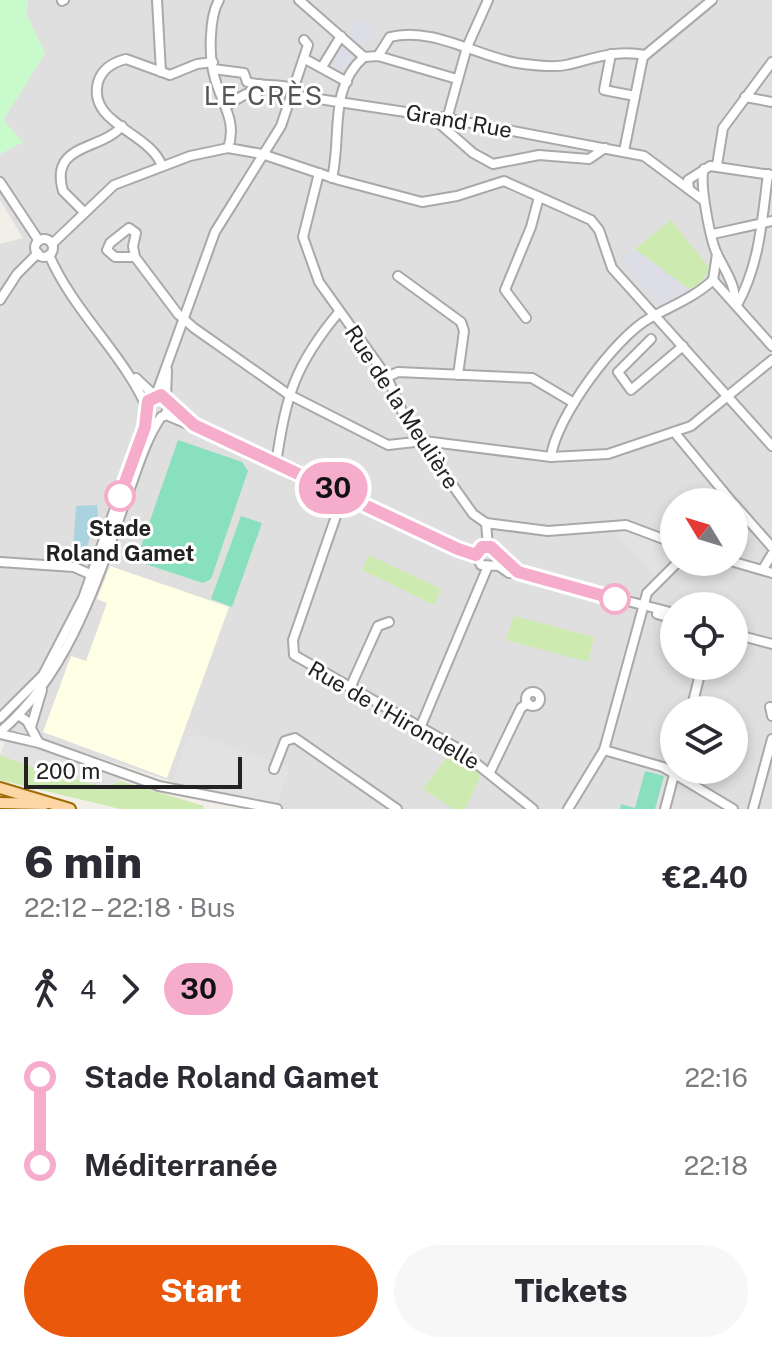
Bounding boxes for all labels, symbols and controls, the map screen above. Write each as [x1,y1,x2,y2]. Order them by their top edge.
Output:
district label: LE CRÈS [204,80,324,111]
street label: Grand Rue [404,99,514,143]
street label: Rue de la Meulière [339,320,465,494]
line badge: 30 [297,462,369,514]
text: 30 [315,471,351,504]
marker: Stade Roland Gamet [105,481,135,511]
north arrow [660,488,748,576]
map controls [660,488,748,784]
place label: Stade Roland Gamet [46,515,194,566]
unlabelled marker [600,584,630,614]
button: locate [660,592,748,680]
street label: Rue de l'Hirondelle [304,655,484,775]
button: layers [660,696,748,784]
scale bar [24,753,242,789]
text: 200 m [36,758,100,784]
text: 6 min [24,836,142,888]
text: €2.40 [662,859,748,895]
text: 22:12 – 22:18 · Bus [24,892,235,923]
icon: walk [24,967,68,1011]
icon: forward [108,967,152,1011]
text: 30 [180,972,217,1005]
text: 4 [80,974,96,1005]
text: Stade Roland Gamet [84,1059,379,1095]
text: 22:16 [684,1062,748,1093]
text: Méditerranée [84,1147,278,1183]
text: 22:18 [684,1150,748,1181]
button: Start [24,1245,378,1337]
button: Tickets [394,1245,748,1337]

